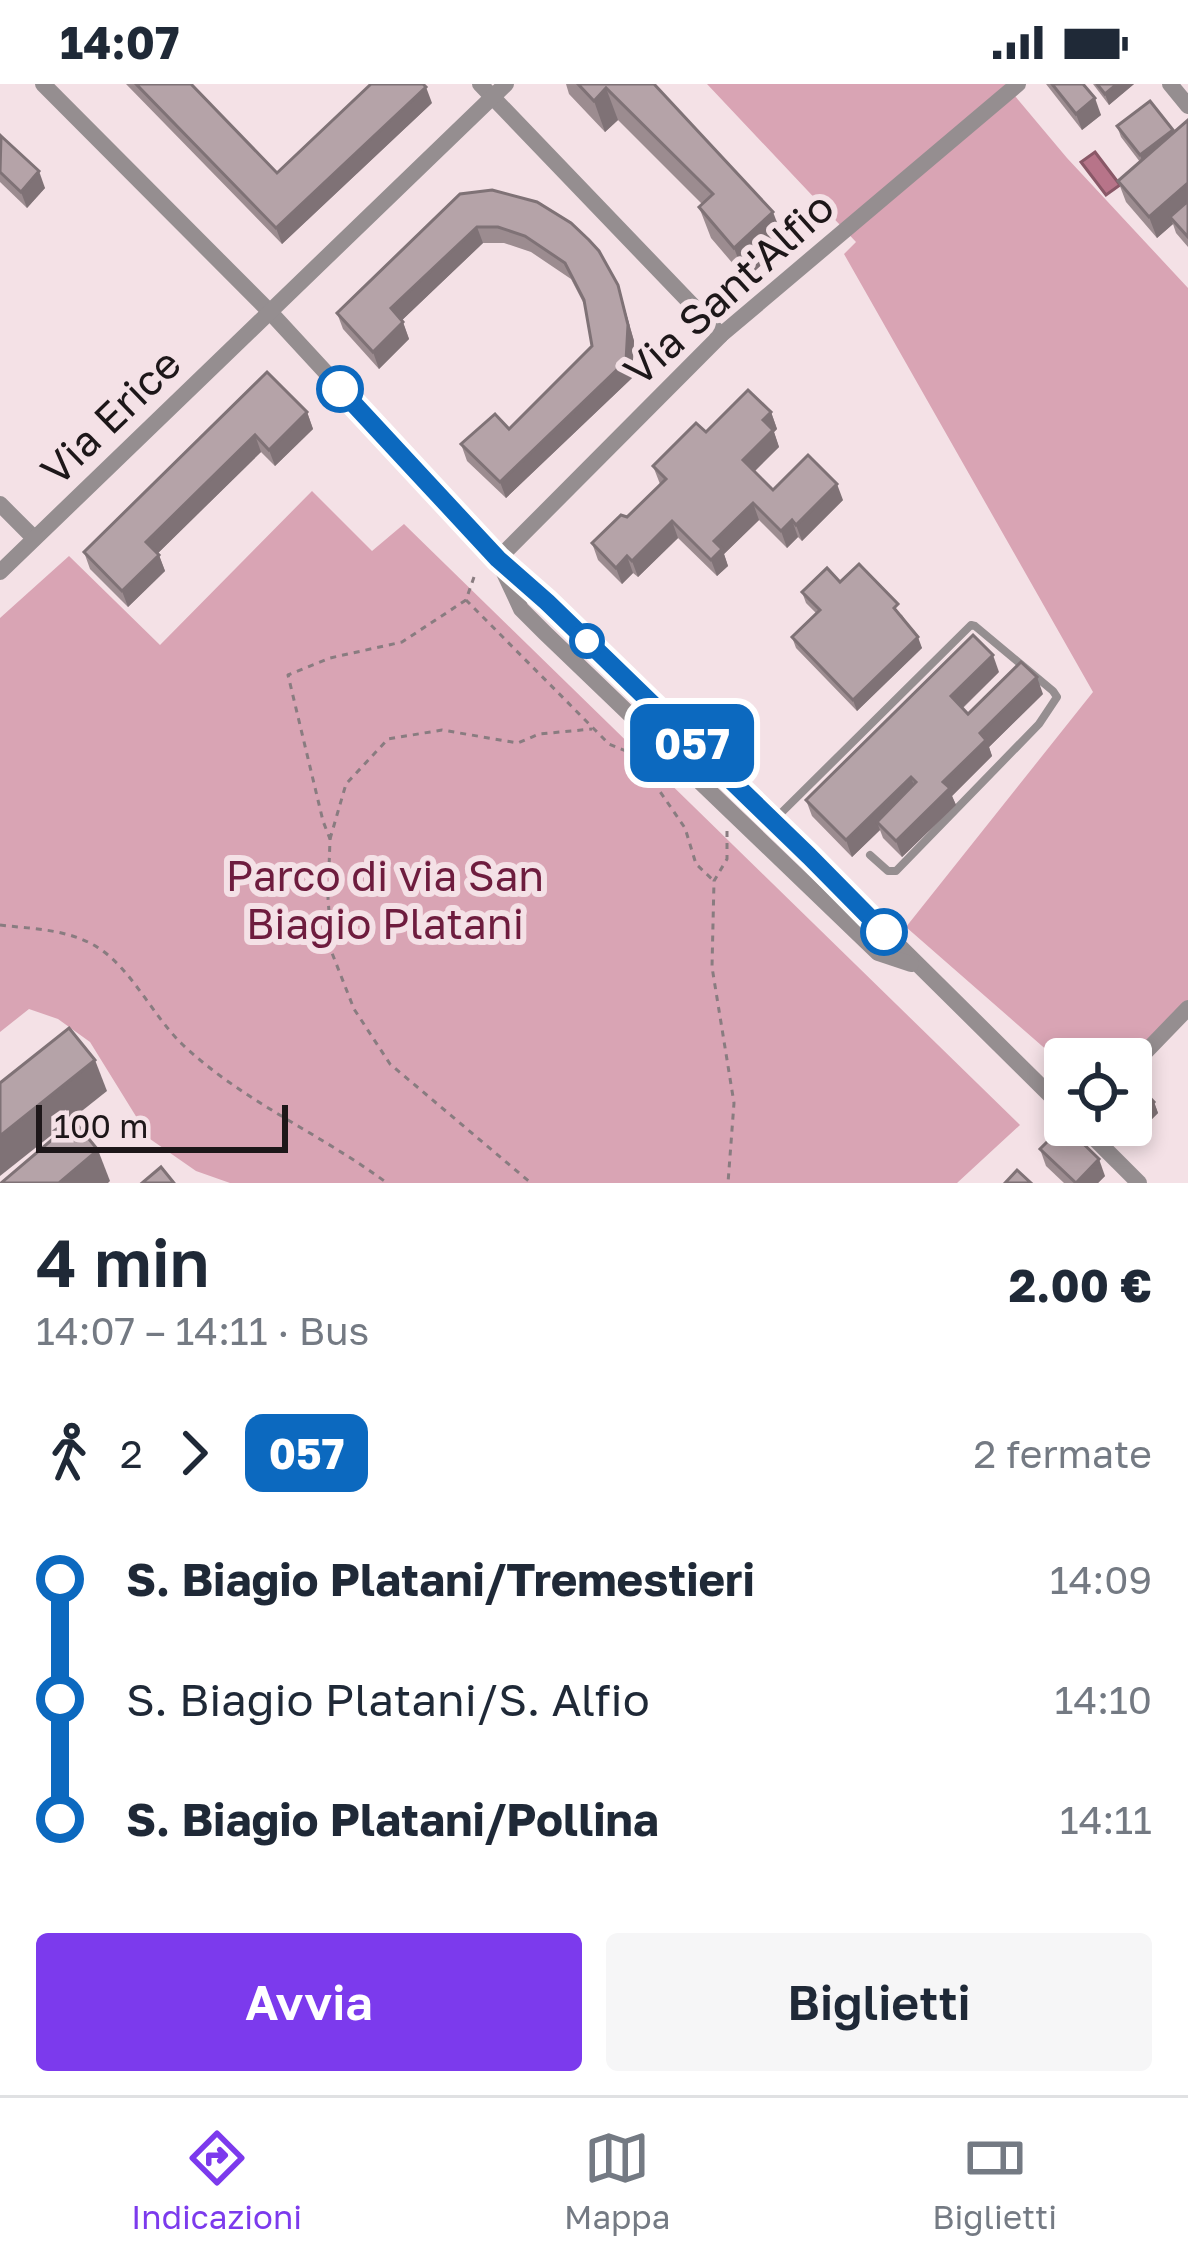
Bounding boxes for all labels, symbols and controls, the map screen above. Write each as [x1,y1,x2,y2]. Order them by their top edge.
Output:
text: 14:07 [60,15,179,69]
street label: Via Sant'Alfio [613,181,843,395]
street label: Via Erice [30,338,190,494]
unlabelled marker [318,367,362,411]
unlabelled marker [571,625,603,657]
line badge: 057 [623,704,761,782]
text: 057 [654,718,730,768]
park label: Parco di via San Biagio Platani [226,850,544,948]
unlabelled marker [862,910,906,954]
map controls [1044,1038,1152,1146]
button: locate [1044,1038,1152,1146]
scale bar [36,1099,288,1152]
text: 100 m [54,1106,148,1145]
text: 4 min [36,1222,210,1302]
text: 2.00 € [1009,1258,1152,1312]
text: 14:07 – 14:11 · Bus [36,1307,369,1354]
icon: walk [36,1420,102,1486]
icon: forward [161,1420,227,1486]
text: 057 [269,1428,344,1478]
text: 2 [120,1430,143,1477]
text: 2 fermate [974,1430,1152,1477]
text: S. Biagio Platani/Tremestieri [126,1552,755,1606]
text: 14:09 [1050,1556,1152,1603]
text: S. Biagio Platani/S. Alfio [126,1672,650,1726]
text: 14:10 [1054,1676,1152,1723]
text: S. Biagio Platani/Pollina [126,1792,659,1846]
text: 14:11 [1060,1796,1152,1843]
button: Avvia [36,1933,582,2071]
button: Biglietti [606,1933,1152,2071]
tab: Indicazioni [131,2125,302,2236]
tab: Mappa [564,2125,670,2236]
tab: Biglietti [932,2125,1057,2236]

